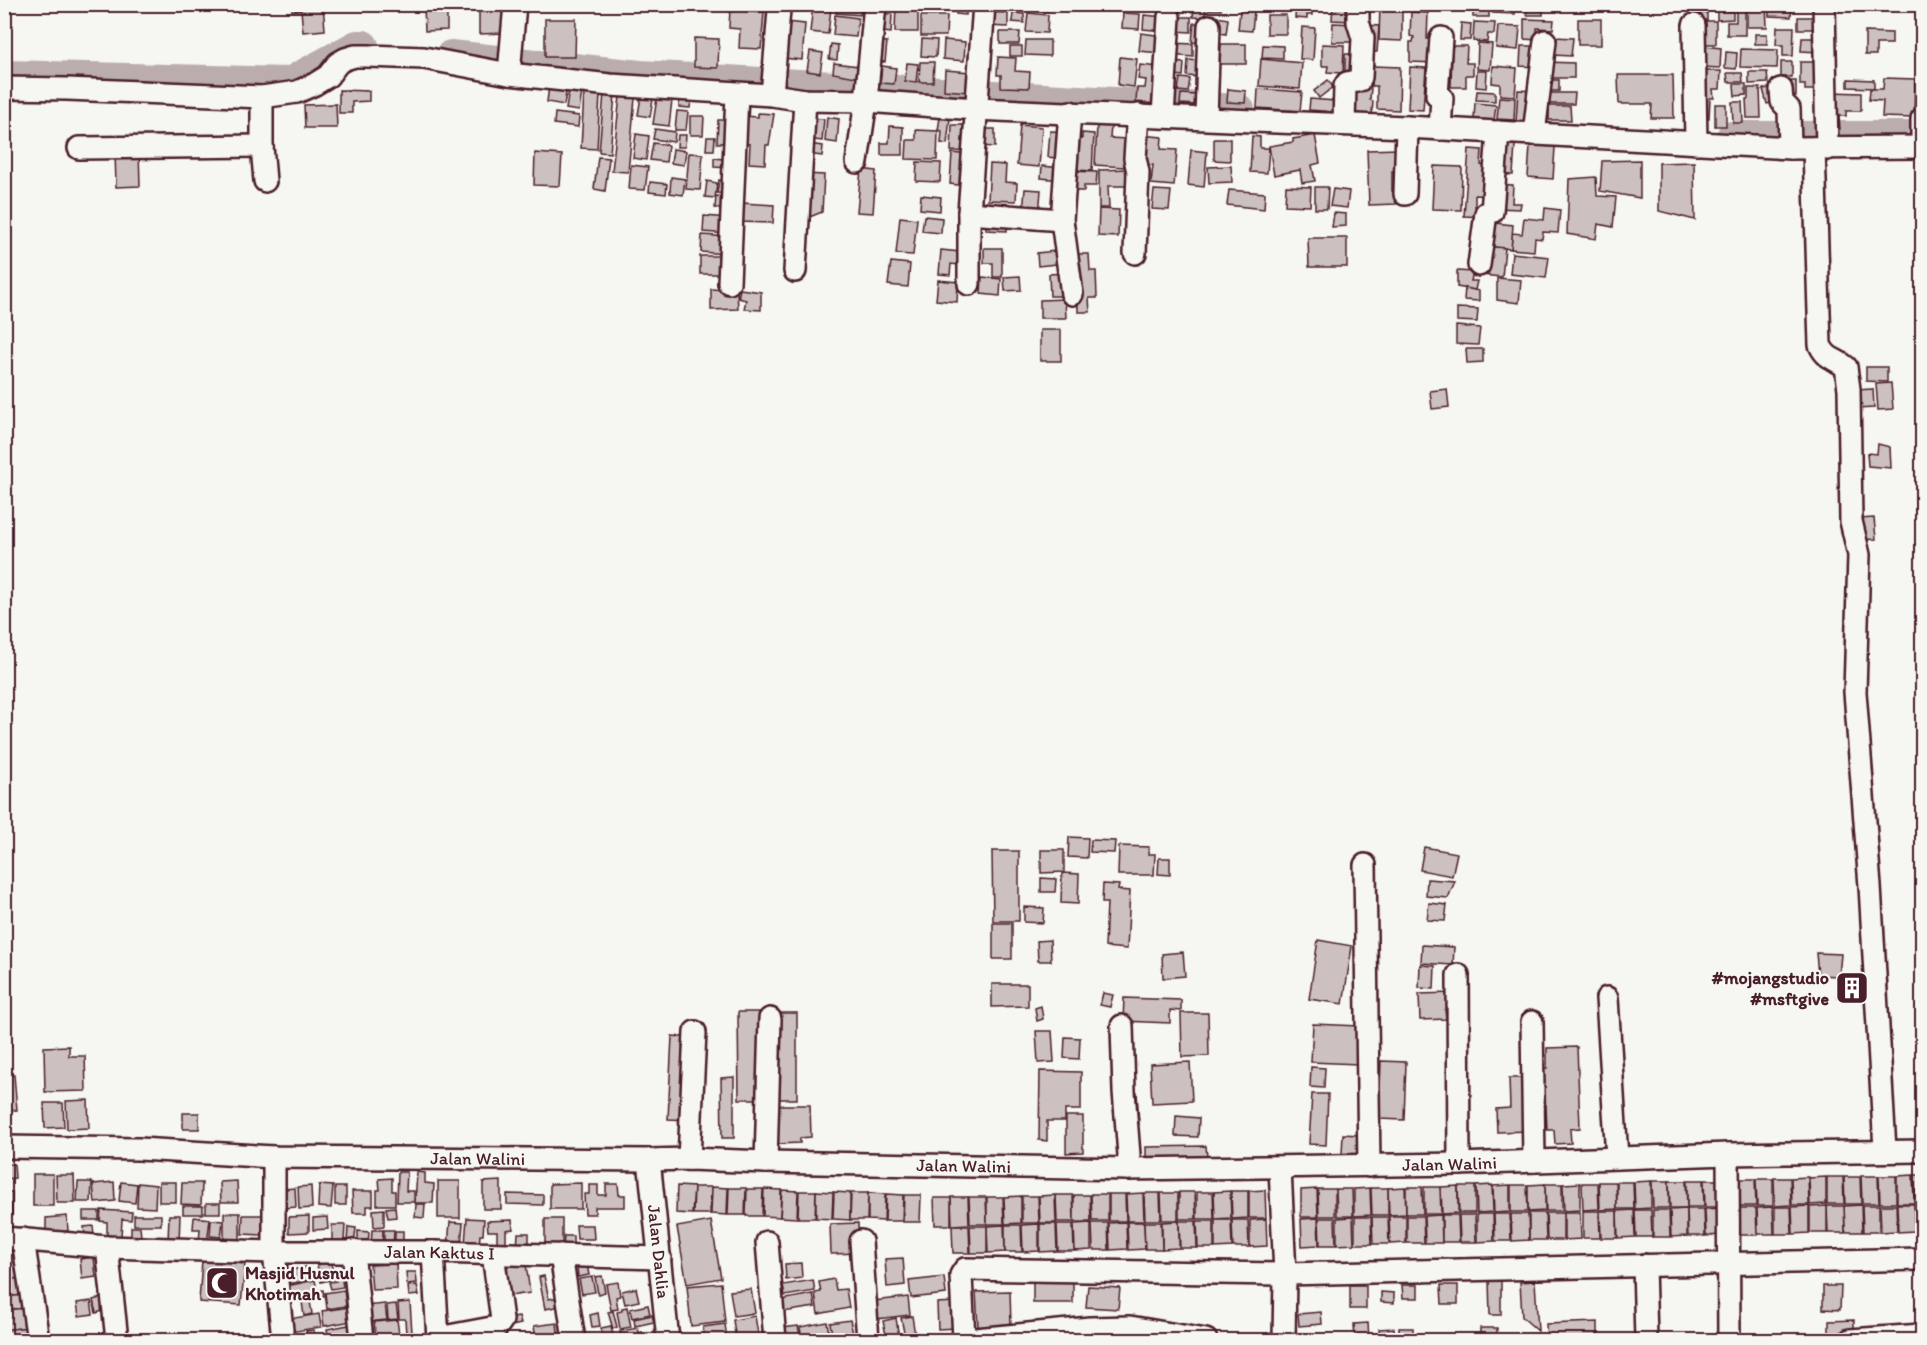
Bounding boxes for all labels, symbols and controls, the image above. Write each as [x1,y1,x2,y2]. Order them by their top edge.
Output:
place label: #mojangstudio #msftgive [1711,967,1829,1010]
building icon: #mojangstudio #msftgive [1834,970,1870,1006]
street label: Jalan Walini [430,1147,525,1170]
street label: Jalan Walini [1402,1152,1497,1176]
street label: Jalan Walini [916,1154,1011,1178]
street label: Jalan Dahlia [643,1203,675,1300]
street label: Jalan Kaktus I [384,1241,495,1265]
place label: Masjid Husnul Khotimah [245,1262,355,1305]
mosque icon: Masjid Husnul Khotimah [204,1265,240,1301]

